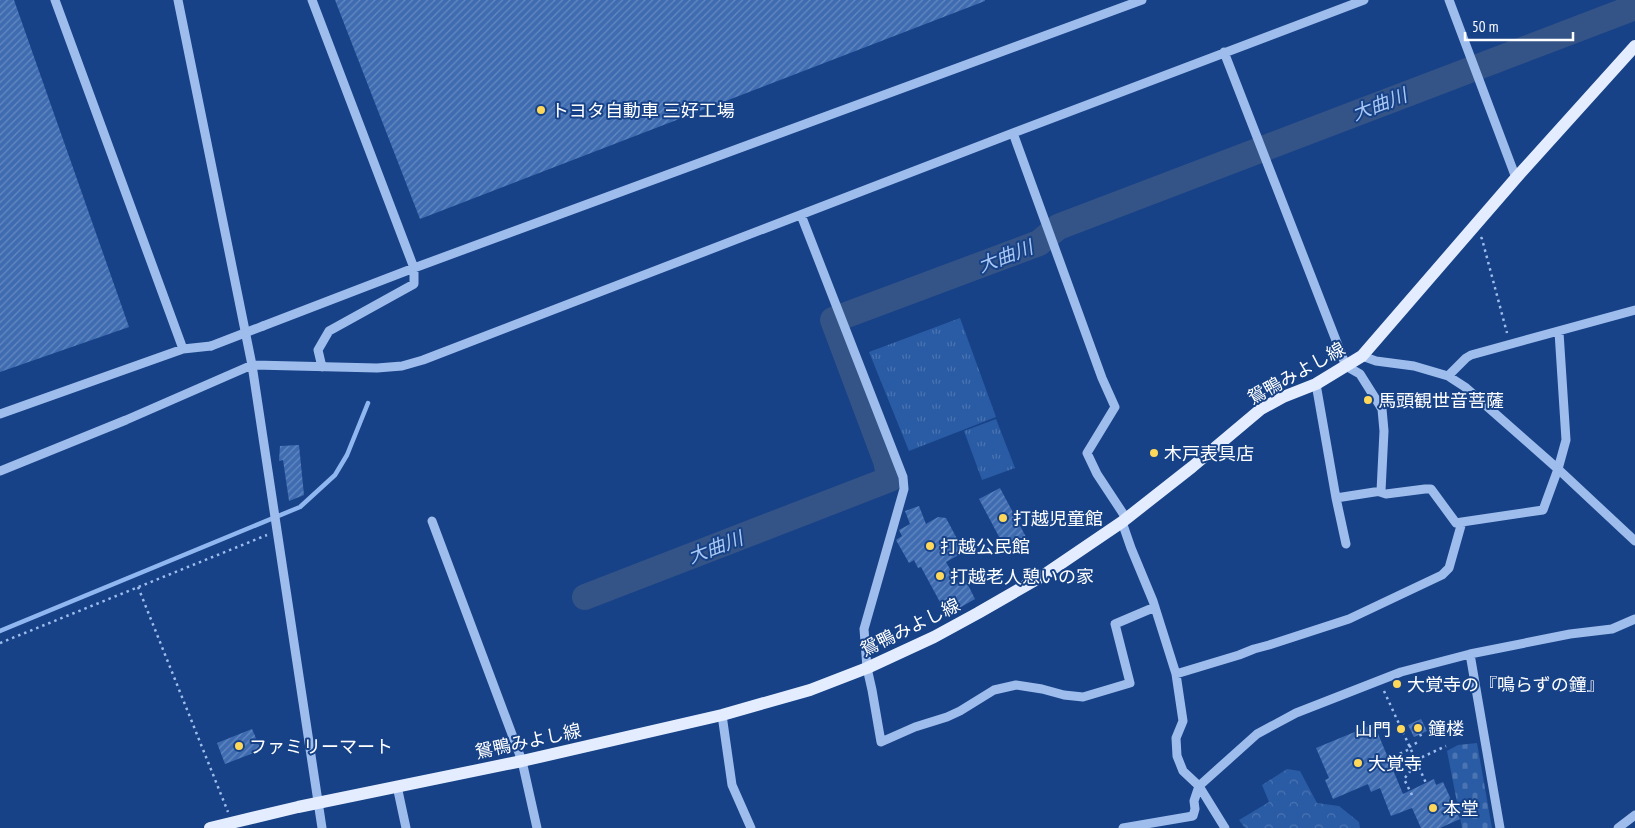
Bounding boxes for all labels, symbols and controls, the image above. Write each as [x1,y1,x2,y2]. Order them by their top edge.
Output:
scale bar [1465,10,1572,42]
text: 50 m [1472,17,1498,36]
water label: 大曲川 [1348,82,1412,125]
place label: トヨタ自動車 三好工場 [551,99,735,122]
marker: トヨタ自動車 三好工場 [535,104,547,116]
water label: 大曲川 [974,234,1038,277]
street label: 鴛鴨みよし線 [1243,337,1349,409]
place label: 馬頭観世音菩薩 [1378,389,1504,412]
marker: 馬頭観世音菩薩 [1362,394,1374,406]
place label: 木戸表具店 [1164,442,1254,465]
marker: 木戸表具店 [1148,447,1160,459]
place label: 打越児童館 [1013,507,1103,530]
marker: 打越児童館 [997,512,1009,524]
water label: 大曲川 [684,525,748,568]
place label: 打越公民館 [940,535,1030,558]
marker: 打越公民館 [924,540,936,552]
place label: 打越老人憩いの家 [950,565,1094,588]
marker: 打越老人憩いの家 [934,570,946,582]
street label: 鴛鴨みよし線 [856,593,964,661]
place label: 大覚寺の『鳴らずの鐘』 [1407,673,1605,696]
marker: 大覚寺の『鳴らずの鐘』 [1391,678,1403,690]
place label: 鐘楼 [1428,717,1464,740]
place label: 山門 [1355,718,1391,741]
street label: 鴛鴨みよし線 [473,719,583,763]
marker: 鐘楼 [1412,722,1424,734]
marker: 山門 [1395,723,1407,735]
place label: ファミリーマート [249,735,393,758]
marker: ファミリーマート [233,740,245,752]
place label: 大覚寺 [1368,752,1422,775]
marker: 大覚寺 [1352,757,1364,769]
place label: 本堂 [1443,797,1479,820]
marker: 本堂 [1427,802,1439,814]

